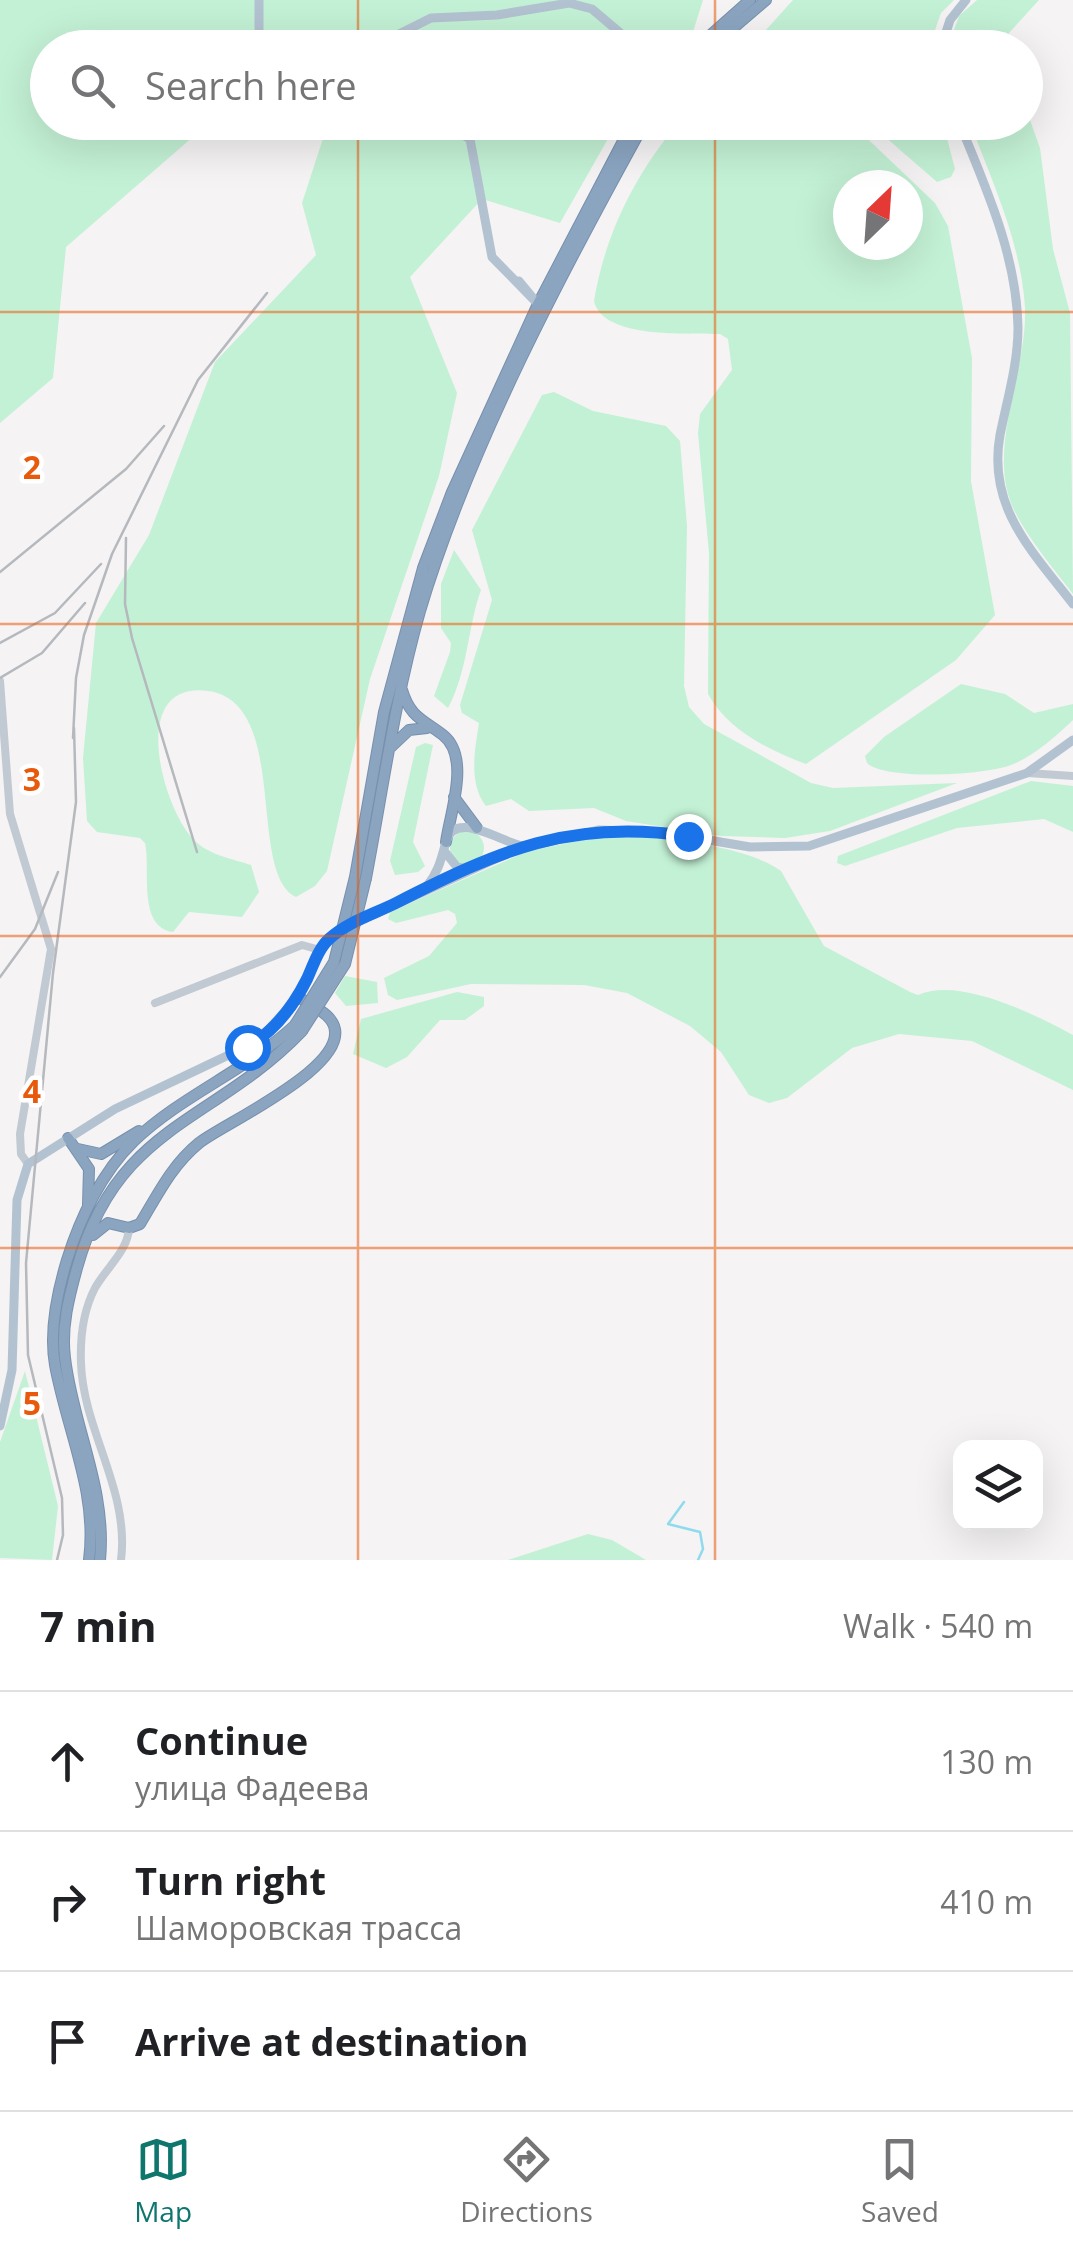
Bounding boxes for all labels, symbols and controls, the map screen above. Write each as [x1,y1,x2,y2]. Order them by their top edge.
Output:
search box [30,30,1043,140]
icon: search [65,58,120,113]
text: Search here [145,59,357,111]
north arrow [833,170,923,260]
text: 2 [23,445,41,488]
text: 3 [23,757,41,800]
route end [666,814,712,860]
route start [225,1025,271,1071]
text: 4 [23,1069,41,1112]
text: 5 [23,1381,41,1424]
map controls [953,1440,1043,1530]
button: layers [953,1440,1043,1530]
text: 7 min [40,1597,157,1654]
text: Walk · 540 m [843,1604,1033,1647]
text: Continue [135,1714,308,1766]
icon: ahead [40,1734,95,1789]
text: 130 m [940,1740,1033,1783]
text: улица Фадеева [135,1766,370,1809]
text: Turn right [135,1854,326,1906]
icon: right [40,1874,95,1929]
text: 410 m [940,1880,1033,1923]
text: Шаморовская трасса [135,1906,462,1949]
icon: arrive [40,2014,95,2069]
text: Arrive at destination [135,2015,529,2067]
tab: Map [134,2132,192,2230]
tab: Directions [460,2132,593,2230]
tab: Saved [861,2132,939,2230]

